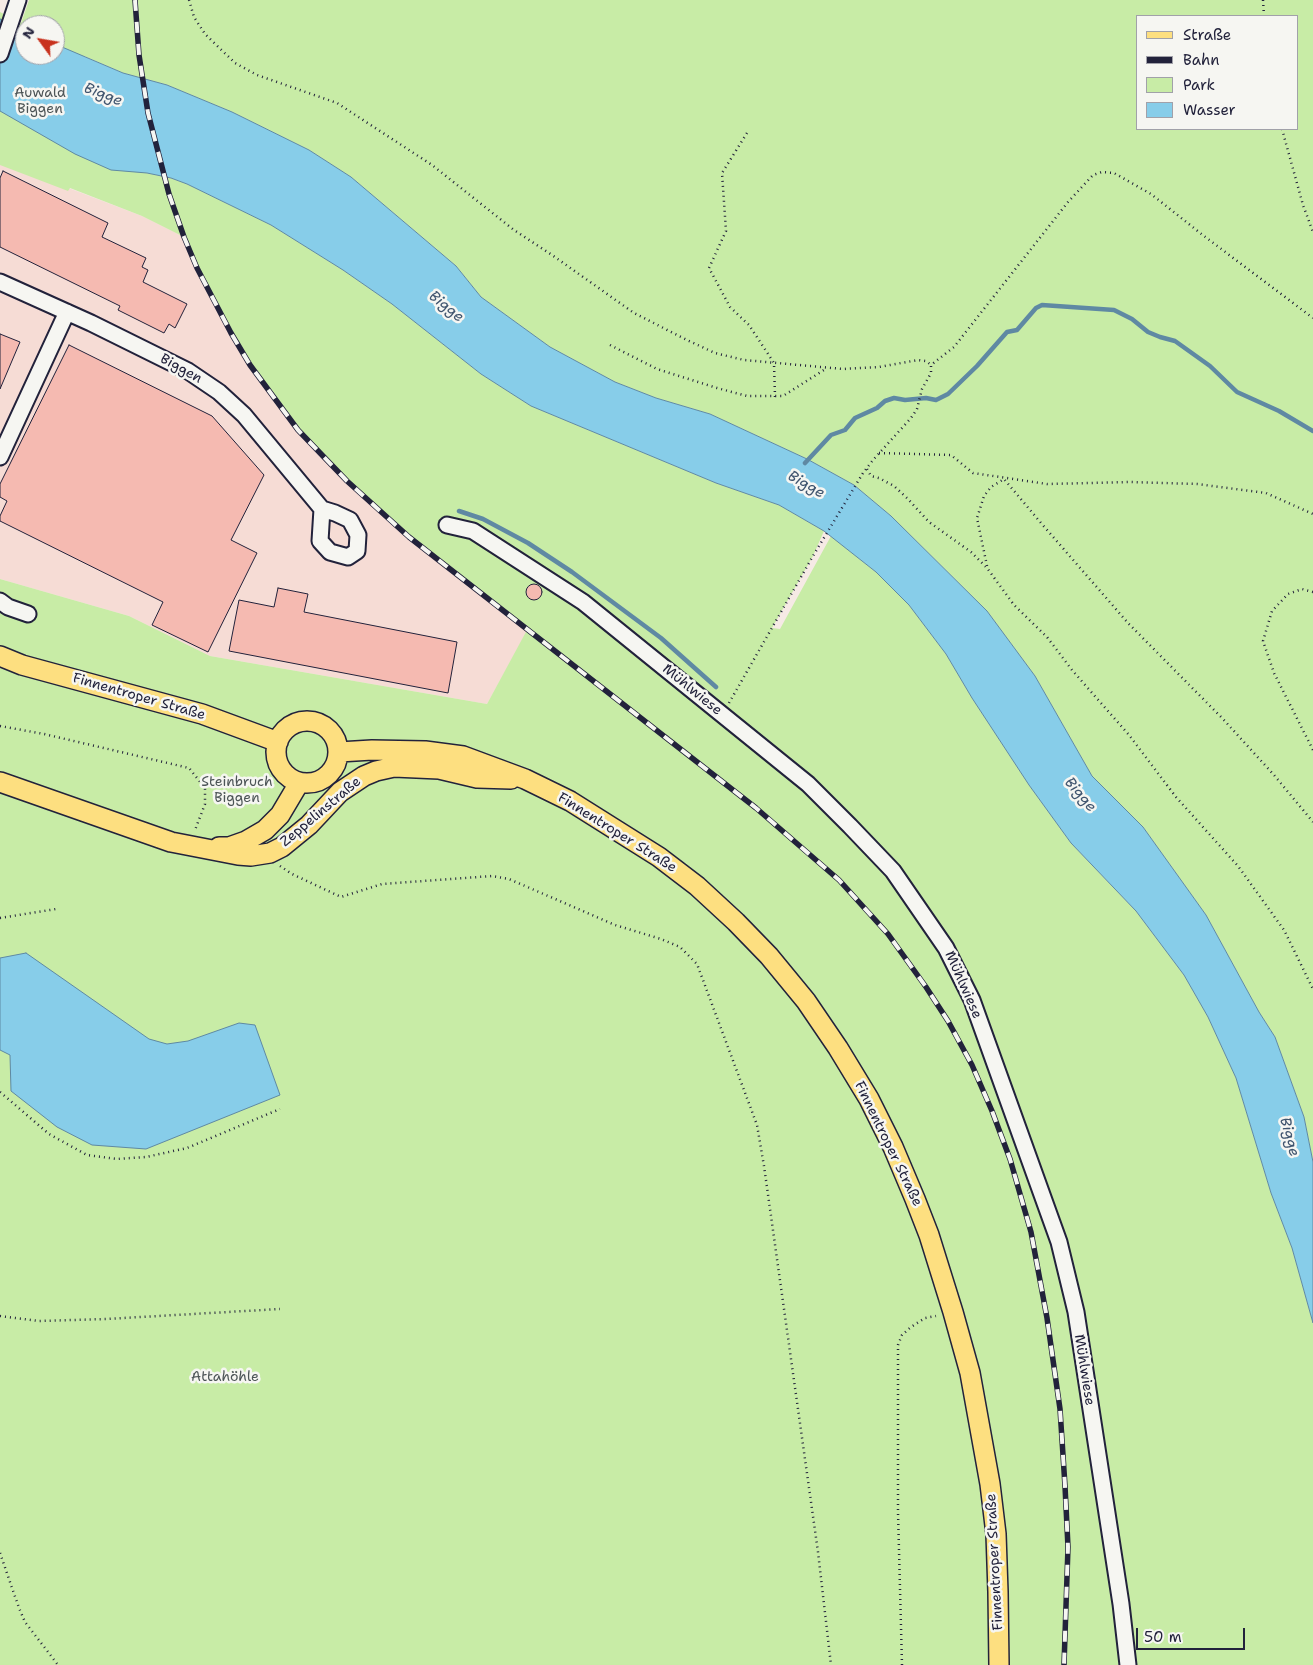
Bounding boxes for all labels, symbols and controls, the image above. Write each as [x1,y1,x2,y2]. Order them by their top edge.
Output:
north arrow [15,15,65,65]
legend [1136,15,1298,130]
text: N [18,23,39,42]
text: Straße [1183,25,1231,45]
text: Bahn [1183,50,1219,70]
text: Park [1183,75,1215,95]
water label: Bigge [81,79,125,111]
park label: Auwald Biggen [14,85,66,118]
text: Wasser [1183,100,1236,120]
water label: Bigge [425,288,467,326]
street label: Biggen [157,351,205,387]
water label: Bigge [784,467,828,503]
street label: Mühlwiese [659,661,725,719]
street label: Finnentroper Straße [71,670,207,724]
street label: Zeppelinstraße [277,773,365,851]
park label: Steinbruch Biggen [201,774,273,806]
water label: Bigge [1060,774,1100,816]
street label: Finnentroper Straße [554,790,680,876]
street label: Mühlwiese [941,949,985,1021]
street label: Finnentroper Straße [850,1079,926,1209]
water label: Bigge [1275,1115,1303,1159]
street label: Mühlwiese [1070,1333,1098,1407]
park label: Attahöhle [191,1369,259,1385]
street label: Finnentroper Straße [983,1493,1007,1631]
scale bar [1138,1618,1247,1650]
text: 50 m [1144,1627,1182,1647]

